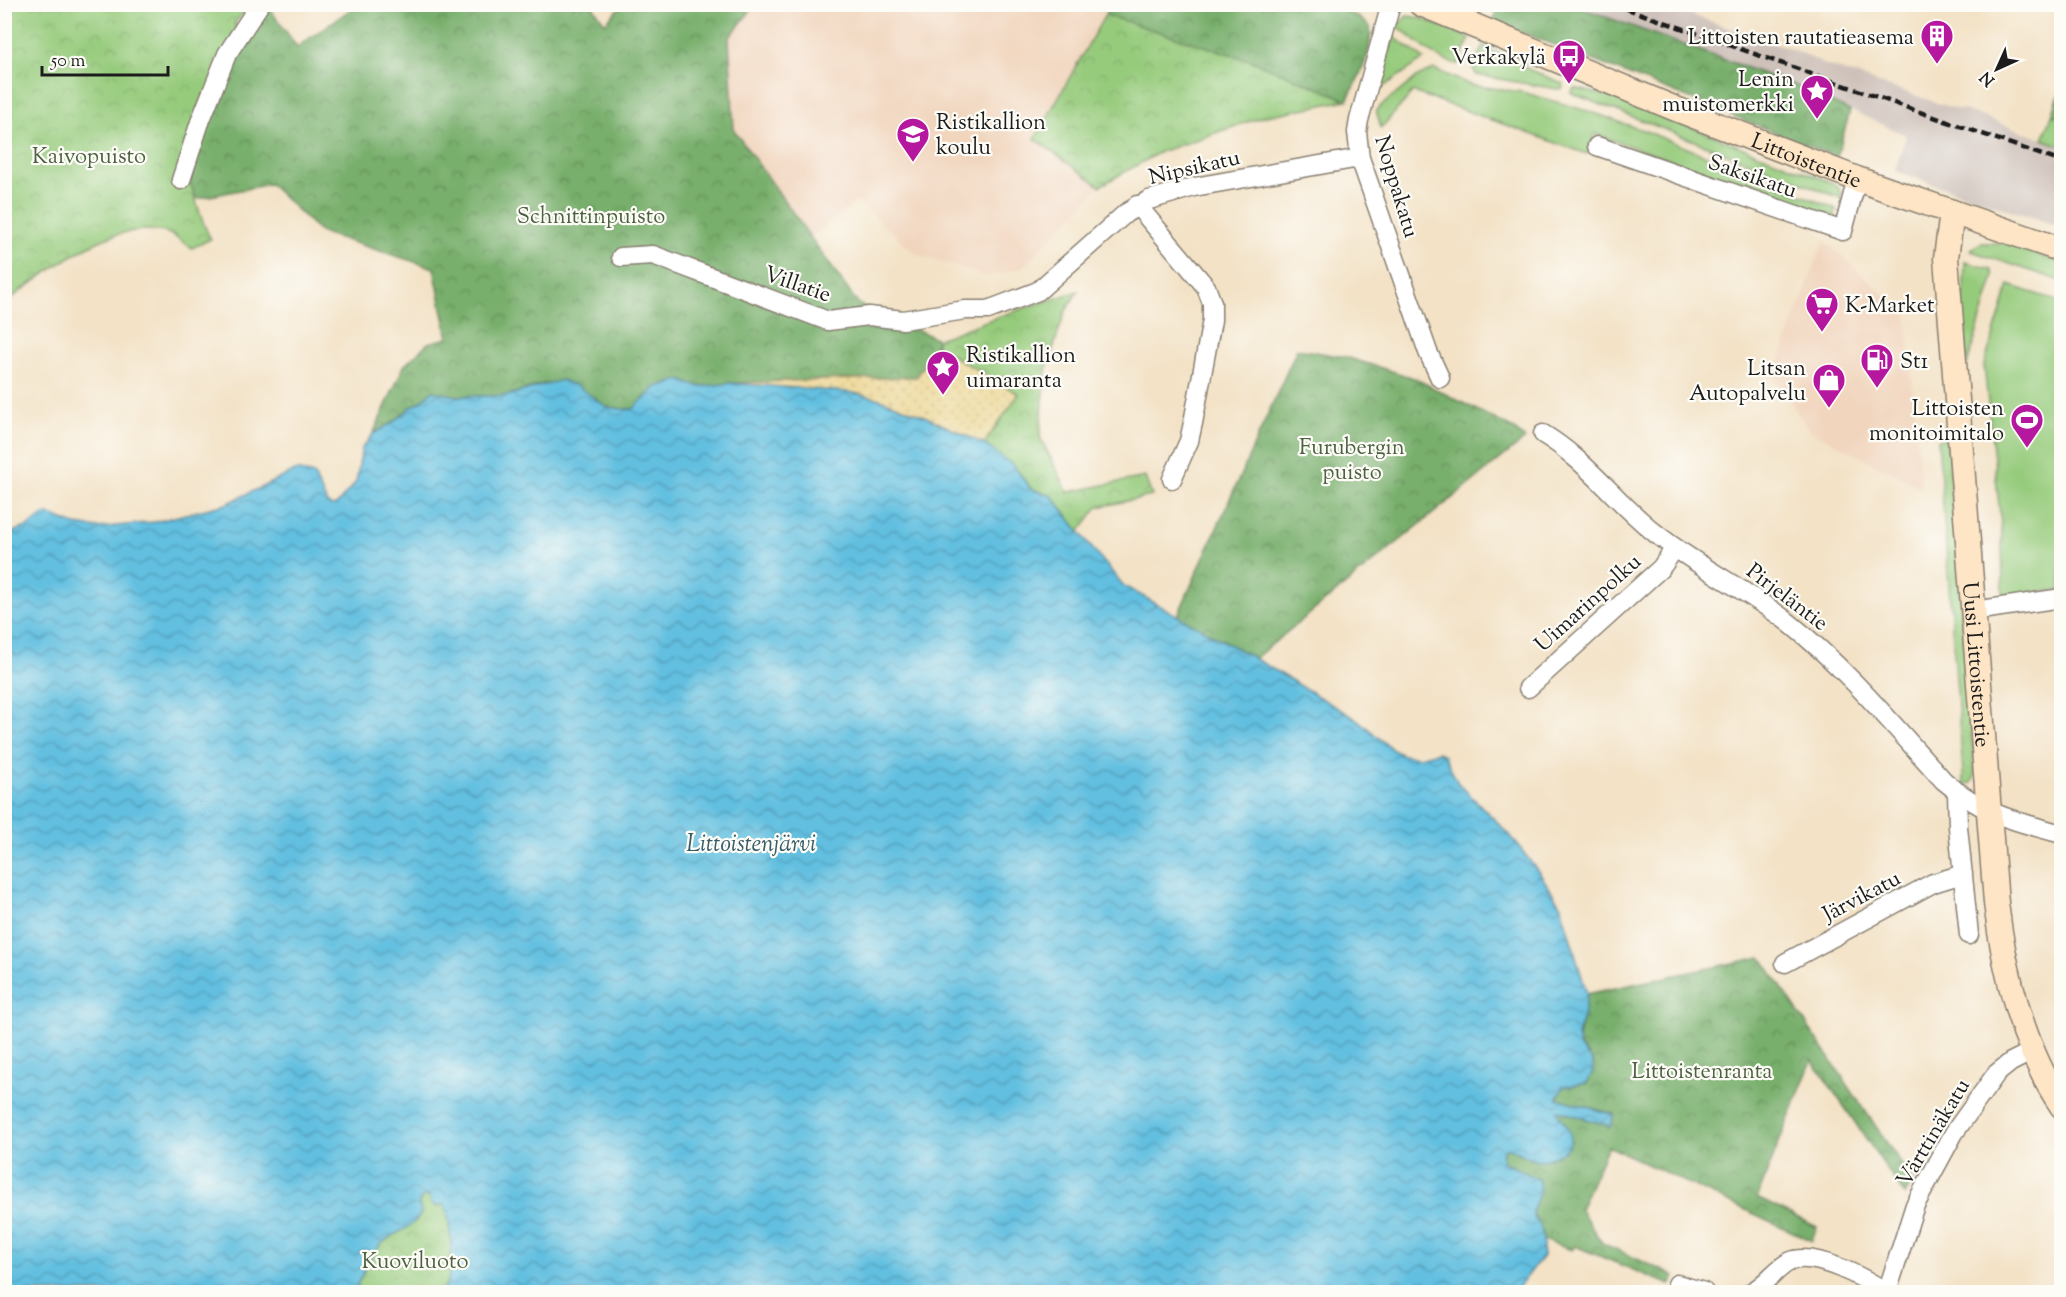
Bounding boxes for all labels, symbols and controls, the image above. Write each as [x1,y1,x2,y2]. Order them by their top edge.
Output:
building icon: Littoisten rautatieasema [1919,18,1955,65]
place label: Littoisten rautatieasema [1688,23,1914,55]
bus stop icon: Verkakylä [1551,38,1587,85]
scale bar [42,39,168,77]
north arrow [1967,39,2027,99]
place label: Verkakylä [1451,43,1546,75]
text: 50 m [50,49,86,75]
place label: Lenin muistomerkki [1662,65,1794,122]
text: N [1975,65,2001,90]
place icon: Lenin muistomerkki [1799,73,1835,120]
place label: Ristikallion koulu [936,108,1046,165]
school or university icon: Ristikallion koulu [895,116,931,163]
street label: Littoistentie [1746,127,1866,198]
street label: Noppakatu [1364,132,1426,242]
park label: Kaivopuisto [32,142,146,174]
street label: Nipsikatu [1146,143,1244,195]
street label: Saksikatu [1703,148,1801,208]
park label: Schnittinpuisto [517,202,665,234]
street label: Villatie [759,260,835,312]
supermarket icon: K-Market [1804,286,1840,333]
place label: K-Market [1845,291,1935,323]
place label: Ristikallion uimaranta [966,341,1076,398]
fuel station icon: St1 [1859,342,1895,389]
place label: St1 [1900,347,1929,379]
place icon: Ristikallion uimaranta [925,349,961,396]
place label: Litsan Autopalvelu [1689,354,1806,411]
shop icon: Litsan Autopalvelu [1811,362,1847,409]
place label: Littoisten monitoimitalo [1869,394,2004,451]
sports icon: Littoisten monitoimitalo [2009,402,2045,449]
park label: Furubergin puisto [1299,433,1405,490]
street label: Uimarinpolku [1528,547,1650,661]
street label: Pirjeläntie [1738,557,1834,640]
street label: Uusi Littoistentie [1952,581,1997,749]
water label: Littoistenjärvi [686,828,816,862]
street label: Järvikatu [1817,864,1907,932]
park label: Littoistenranta [1632,1057,1772,1089]
street label: Värttinäkatu [1890,1073,1980,1194]
park label: Kuoviluoto [361,1247,469,1279]

